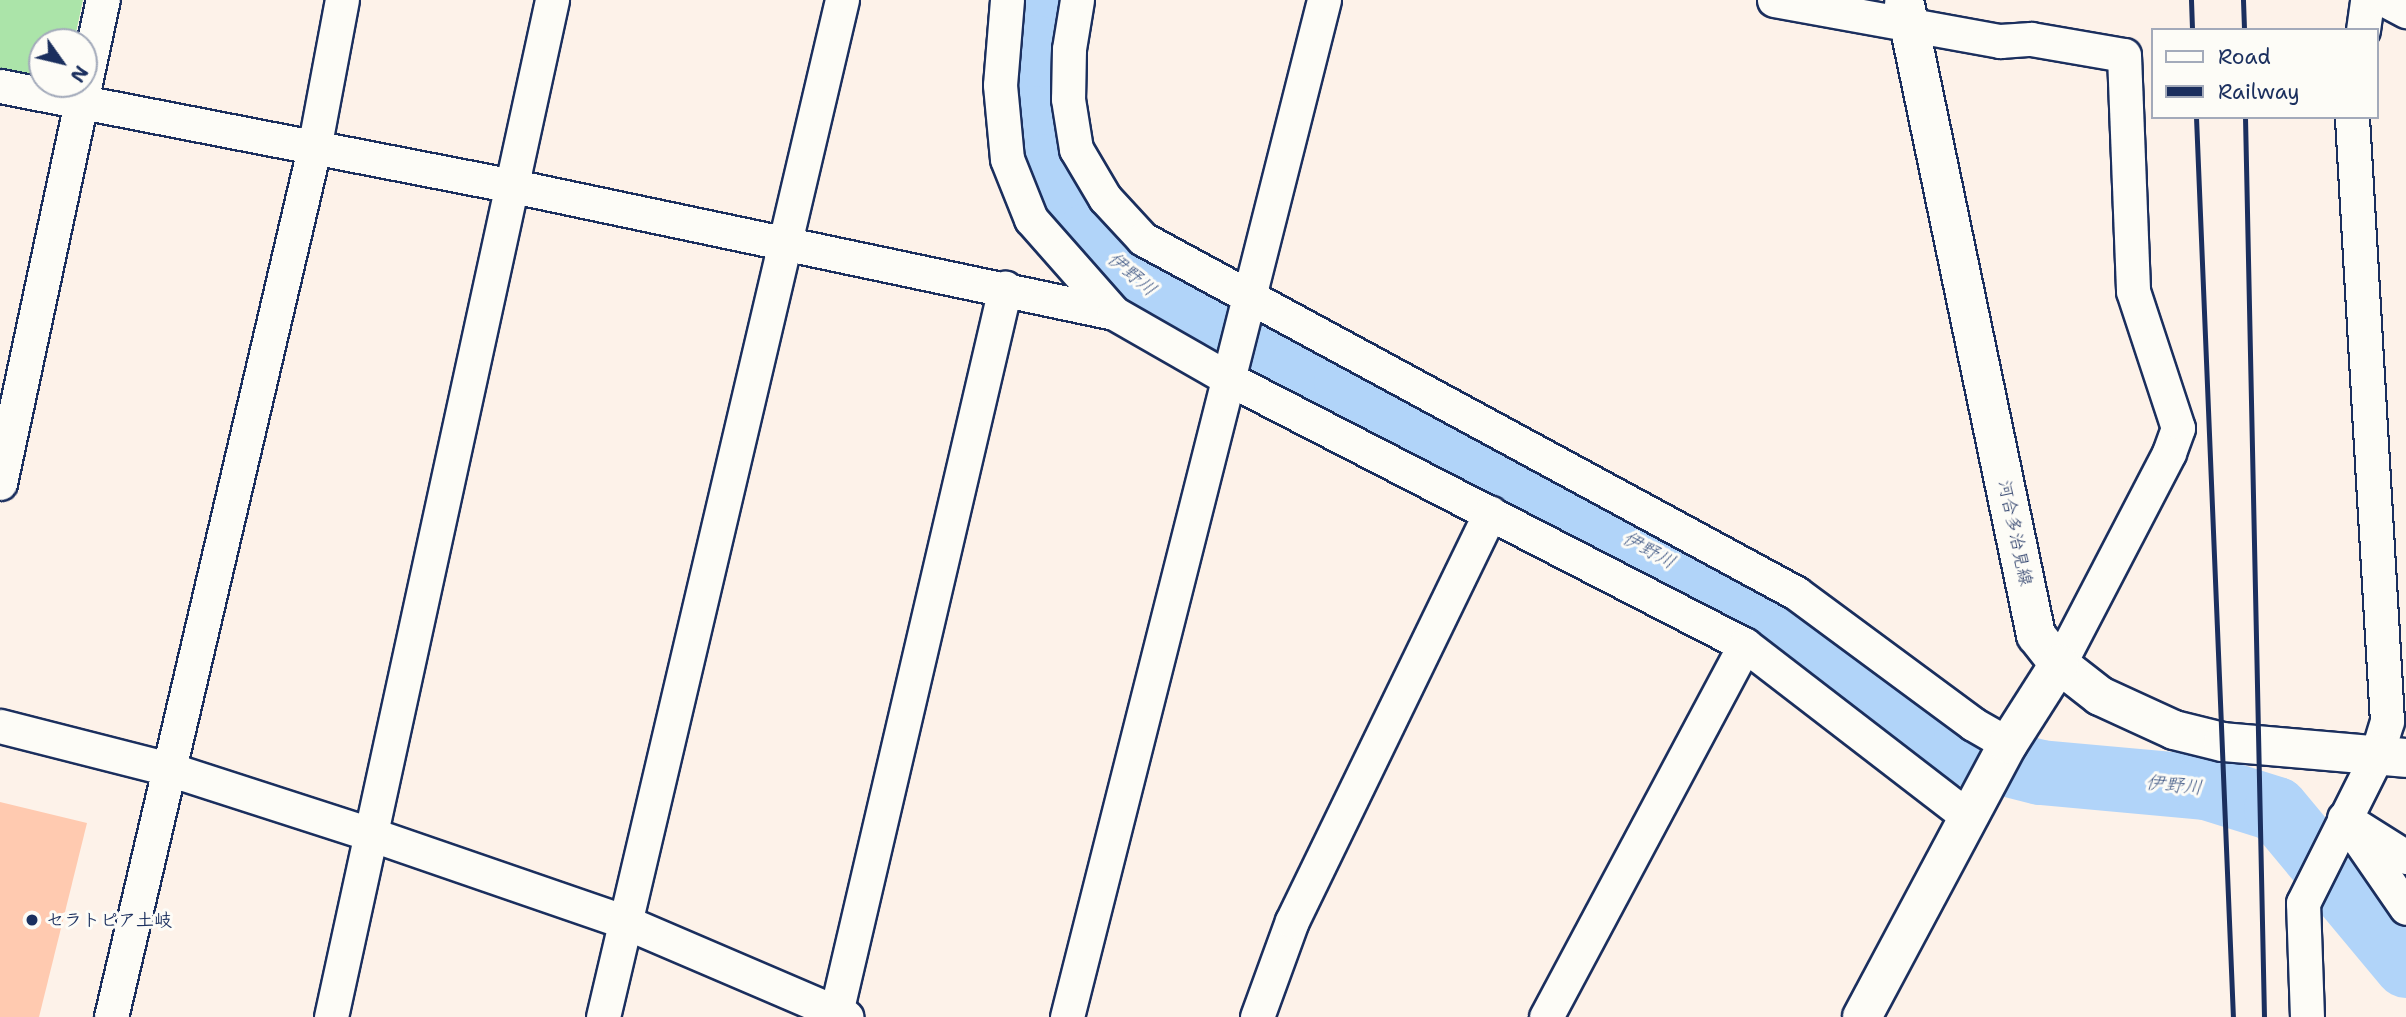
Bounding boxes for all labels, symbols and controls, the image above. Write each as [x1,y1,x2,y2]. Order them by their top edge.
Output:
north arrow [28,28,98,98]
legend [2150,28,2378,119]
text: Road [2218,43,2271,71]
text: N [65,61,94,87]
text: Railway [2218,78,2300,106]
water label: 伊野川 [1103,247,1161,301]
street label: 河合多治見線 [1993,478,2037,588]
water label: 伊野川 [1619,526,1679,574]
water label: 伊野川 [2144,771,2204,799]
place label: セラトピア土岐 [46,909,172,931]
marker: セラトピア土岐 [24,912,40,928]

